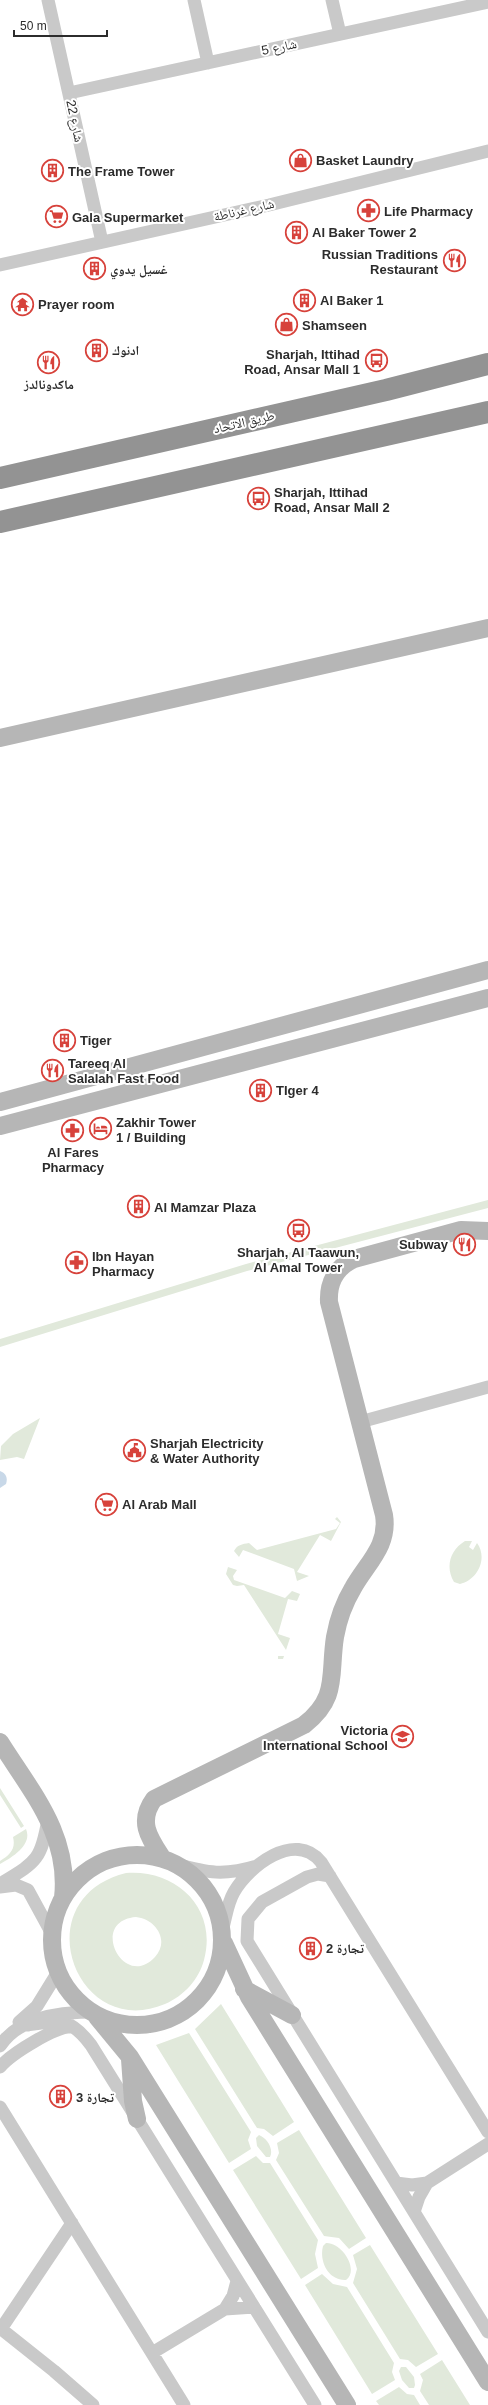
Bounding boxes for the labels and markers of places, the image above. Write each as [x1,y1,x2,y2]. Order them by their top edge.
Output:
shop icon: Basket Laundry [288,147,314,173]
place label: Basket Laundry [316,153,414,168]
building icon: The Frame Tower [39,158,65,184]
place label: The Frame Tower [68,164,175,179]
pharmacy icon: Life Pharmacy [356,198,382,224]
supermarket icon: Gala Supermarket [43,204,69,230]
place label: Life Pharmacy [384,204,474,219]
place label: Gala Supermarket [72,210,184,225]
building icon: Al Baker Tower 2 [284,219,310,245]
place label: Al Baker Tower 2 [312,225,417,240]
place label: Russian Traditions Restaurant [322,247,439,277]
restaurant icon: Russian Traditions Restaurant [441,248,467,274]
building icon: غسيل يدوي [82,256,108,282]
place label: غسيل يدوي [110,262,168,280]
building icon: Al Baker 1 [292,287,318,313]
temple icon: Prayer room [9,291,35,317]
place label: Al Baker 1 [320,293,384,308]
place label: Prayer room [38,297,115,312]
shop icon: Shamseen [273,312,299,338]
place label: Shamseen [302,318,367,333]
building icon: ادنوك [83,337,109,363]
place label: ادنوك [112,343,139,358]
place label: Sharjah, Ittihad Road, Ansar Mall 1 [244,347,360,377]
bus stop icon: Sharjah, Ittihad Road, Ansar Mall 1 [363,348,389,374]
restaurant icon: ماكدونالدز [36,349,62,375]
place label: ماكدونالدز [23,377,74,392]
place label: Sharjah, Ittihad Road, Ansar Mall 2 [274,485,390,515]
bus stop icon: Sharjah, Ittihad Road, Ansar Mall 2 [245,486,271,512]
building icon: Tiger [52,1027,78,1053]
place label: Tiger [80,1033,112,1048]
place label: Tareeq Al Salalah Fast Food [68,1056,179,1086]
restaurant icon: Tareeq Al Salalah Fast Food [39,1057,65,1083]
building icon: TIger 4 [247,1077,273,1103]
place label: TIger 4 [276,1083,319,1098]
place label: Zakhir Tower 1 / Building [116,1115,196,1145]
hotel icon: Zakhir Tower 1 / Building [88,1116,114,1142]
pharmacy icon: Al Fares Pharmacy [60,1117,86,1143]
place label: Al Fares Pharmacy [42,1145,105,1175]
building icon: Al Mamzar Plaza [126,1194,152,1220]
place label: Al Mamzar Plaza [154,1200,257,1215]
bus stop icon: Sharjah, Al Taawun, Al Amal Tower [285,1217,311,1243]
restaurant icon: Subway [451,1231,477,1257]
place label: Subway [399,1237,449,1252]
place label: Sharjah, Al Taawun, Al Amal Tower [237,1245,359,1275]
place label: Ibn Hayan Pharmacy [92,1249,155,1279]
pharmacy icon: Ibn Hayan Pharmacy [64,1250,90,1276]
place label: Sharjah Electricity & Water Authority [150,1436,264,1466]
public building icon: Sharjah Electricity & Water Authority [121,1437,147,1463]
supermarket icon: Al Arab Mall [94,1491,120,1517]
place label: Al Arab Mall [122,1497,197,1512]
place label: Victoria International School [263,1723,389,1753]
school or university icon: Victoria International School [390,1724,416,1750]
building icon: تجارة 2 [297,1935,323,1961]
place label: تجارة 2 [326,1941,365,1956]
building icon: تجارة 3 [47,2084,73,2110]
place label: تجارة 3 [76,2090,115,2105]

